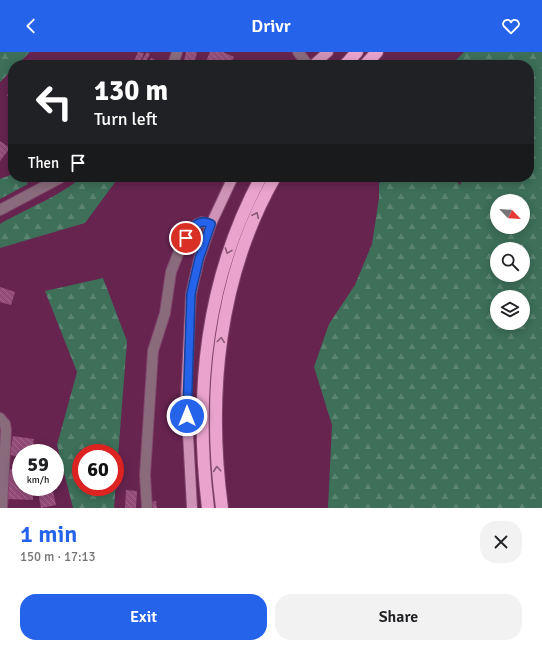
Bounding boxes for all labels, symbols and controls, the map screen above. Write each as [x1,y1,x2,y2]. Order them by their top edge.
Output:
icon: back [20,15,42,37]
text: Drivr [251,15,291,37]
icon: heart [500,15,522,37]
text: 130 m [94,74,168,108]
icon: left [28,76,80,128]
text: Turn left [94,108,157,130]
icon: arrive [67,152,89,174]
text: Then [28,154,59,172]
north arrow [490,194,530,234]
map controls [490,194,530,330]
one-way arrow [251,212,259,219]
pin [169,221,203,255]
icon: arrive [175,227,197,249]
button: search [490,242,530,282]
one-way arrow [225,247,233,254]
button: layers [490,290,530,330]
one-way arrow [216,337,225,343]
position arrow [166,395,208,437]
speed limit sign: 60 [72,444,124,496]
text: 59 [27,452,49,477]
one-way arrow [213,466,222,472]
text: km/h [27,474,49,486]
text: 1 min [20,519,77,549]
button: close [480,521,522,563]
text: 150 m · 17:13 [20,549,96,565]
button: Exit [20,594,267,640]
button: Share [275,594,522,640]

